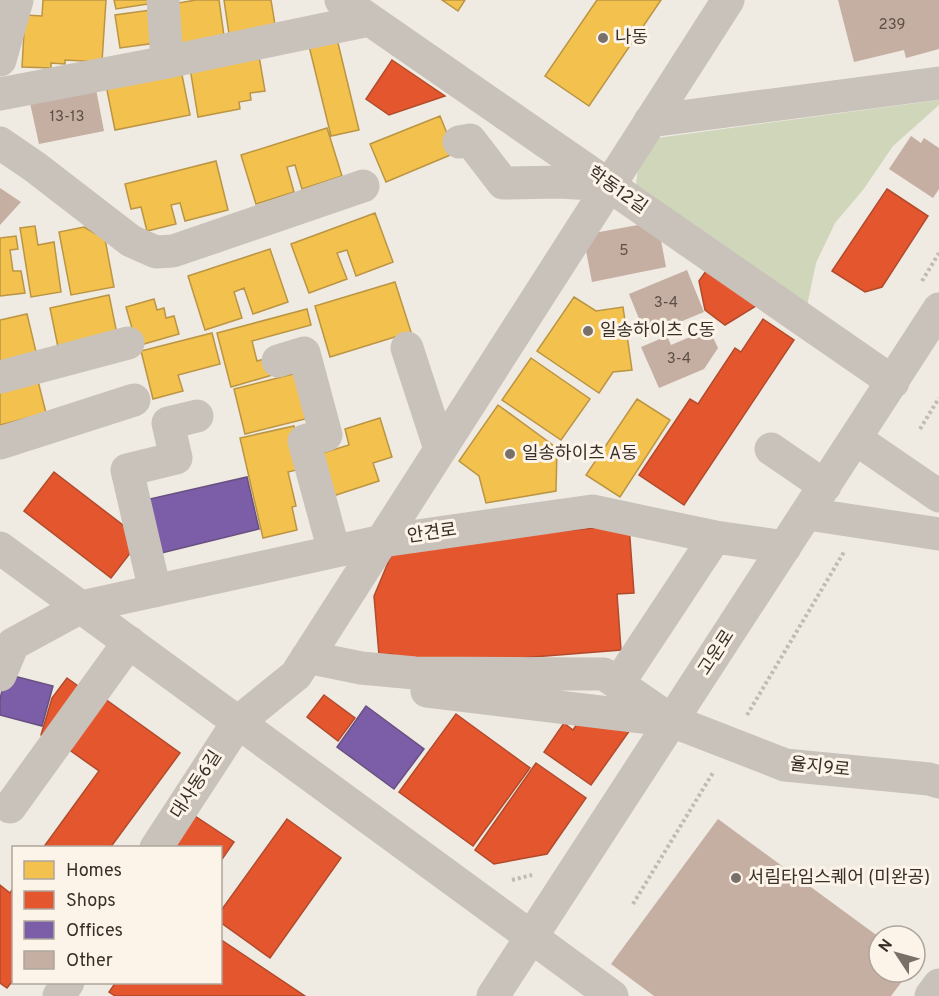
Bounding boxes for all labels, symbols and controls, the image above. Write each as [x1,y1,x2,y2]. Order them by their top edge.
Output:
house number: 239 [879,16,905,35]
place label: 나동 [615,27,648,50]
marker: 나동 [596,31,610,45]
house number: 13-13 [49,108,85,127]
street label: 학동12길 [583,162,651,220]
house number: 5 [619,242,629,261]
house number: 3-4 [654,294,678,313]
place label: 일송하이츠 C동 [600,320,715,343]
marker: 일송하이츠 C동 [581,324,595,338]
house number: 3-4 [667,350,691,369]
place label: 일송하이츠 A동 [522,443,638,466]
marker: 일송하이츠 A동 [503,447,517,461]
street label: 안견로 [406,519,458,549]
street label: 고운로 [694,626,740,680]
street label: 대사동6길 [166,746,228,824]
street label: 율지9로 [789,753,851,783]
legend [12,846,222,984]
text: Homes [66,860,122,883]
place label: 서림타임스퀘어 (미완공) [748,867,930,890]
marker: 서림타임스퀘어 (미완공) [729,871,743,885]
text: Shops [66,890,116,913]
text: Offices [66,920,123,943]
north arrow [867,924,927,984]
text: N [875,936,898,957]
text: Other [66,950,113,973]

